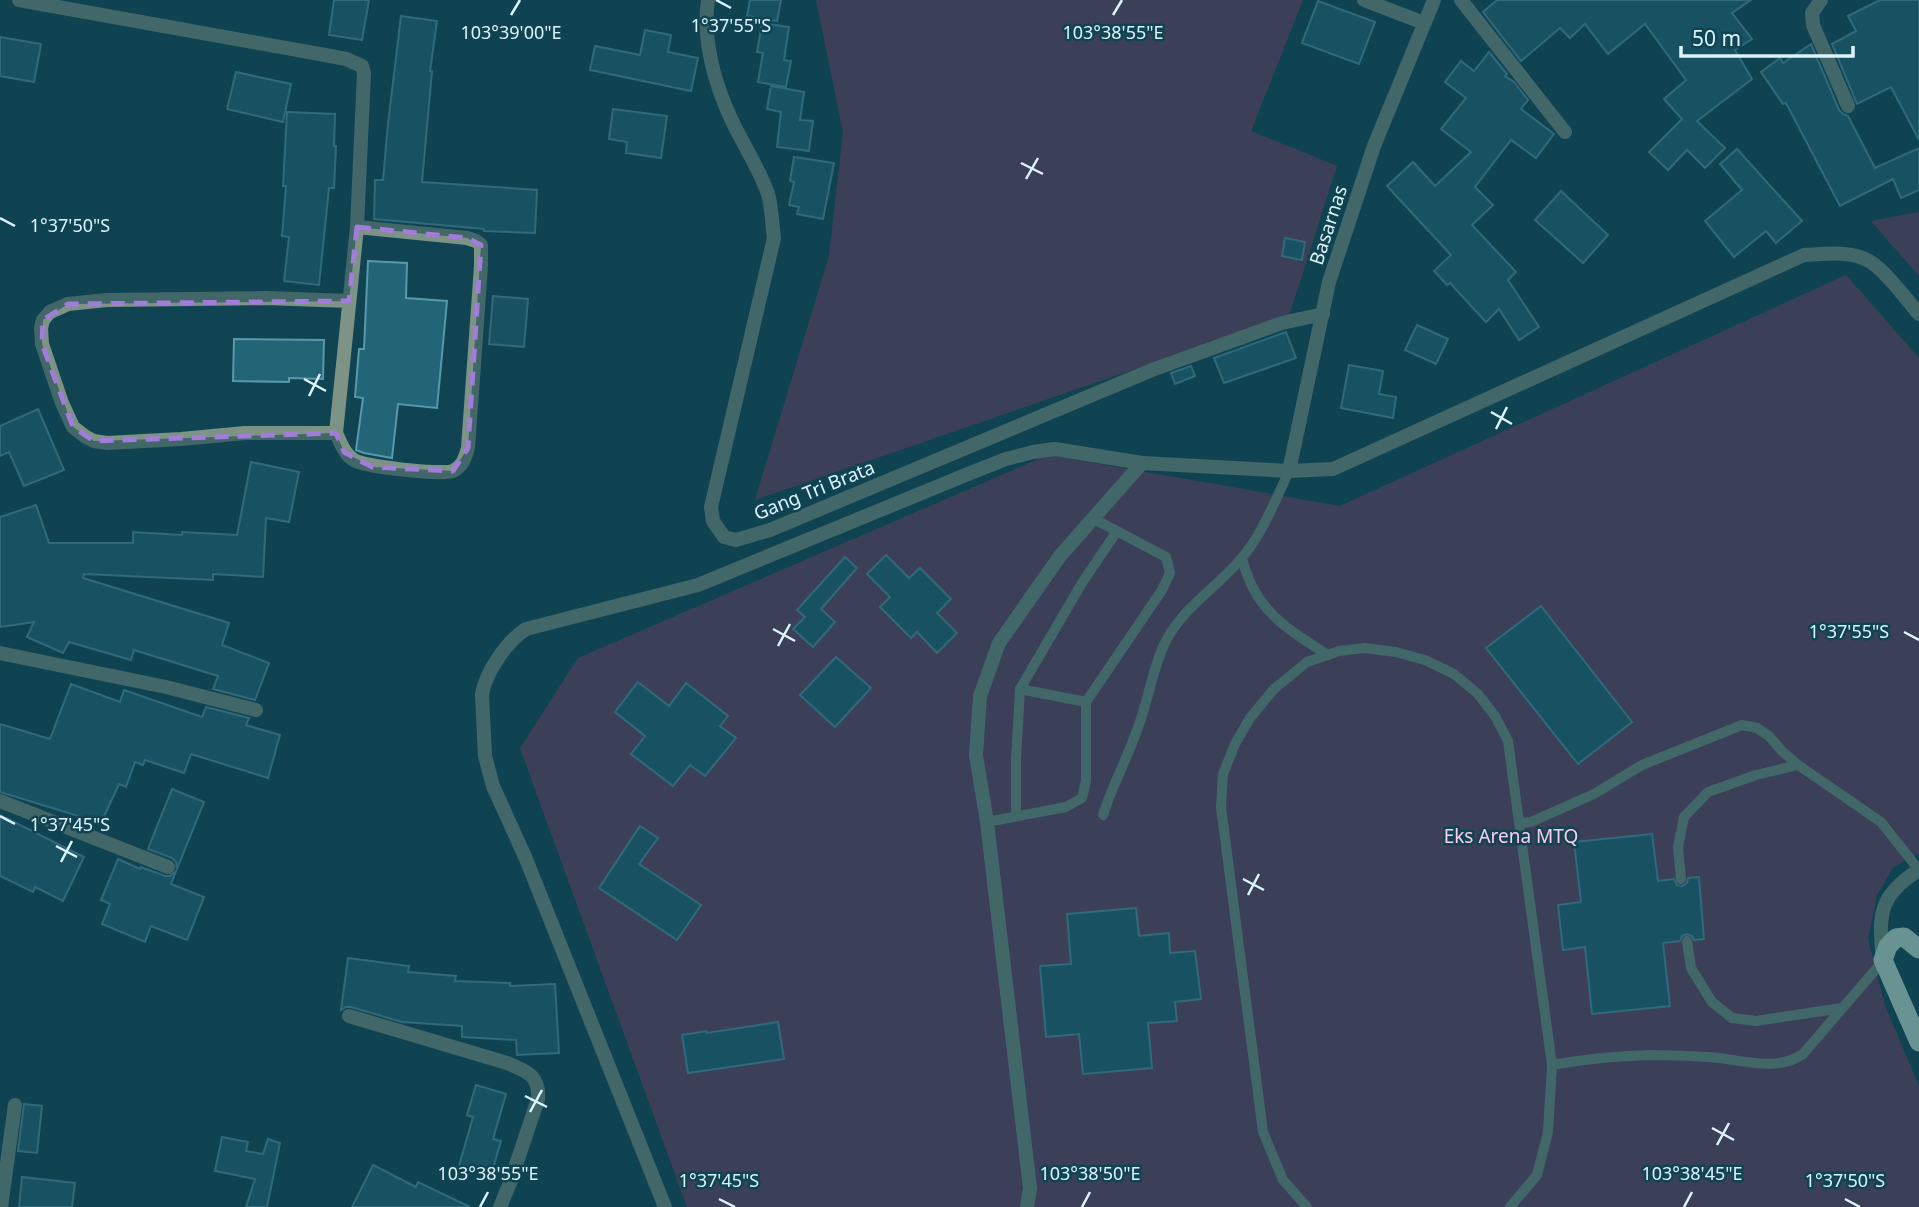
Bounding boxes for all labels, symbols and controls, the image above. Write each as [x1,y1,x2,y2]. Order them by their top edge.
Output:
text: 1°37'55"S [691,13,771,37]
scale bar [1681,14,1853,58]
text: 103°39'00"E [460,20,562,44]
text: 103°38'55"E [1062,20,1164,44]
text: 50 m [1692,24,1741,52]
street label: Basarnas [1303,182,1353,268]
text: 1°37'50"S [30,213,110,237]
street label: Gang Tri Brata [750,454,878,526]
text: 1°37'55"S [1809,619,1889,643]
text: 1°37'45"S [30,812,110,836]
park label: Eks Arena MTQ [1444,823,1578,849]
text: 103°38'55"E [437,1161,539,1185]
text: 103°38'50"E [1039,1161,1141,1185]
text: 103°38'45"E [1641,1161,1743,1185]
text: 1°37'45"S [679,1168,759,1192]
text: 1°37'50"S [1805,1168,1885,1192]

